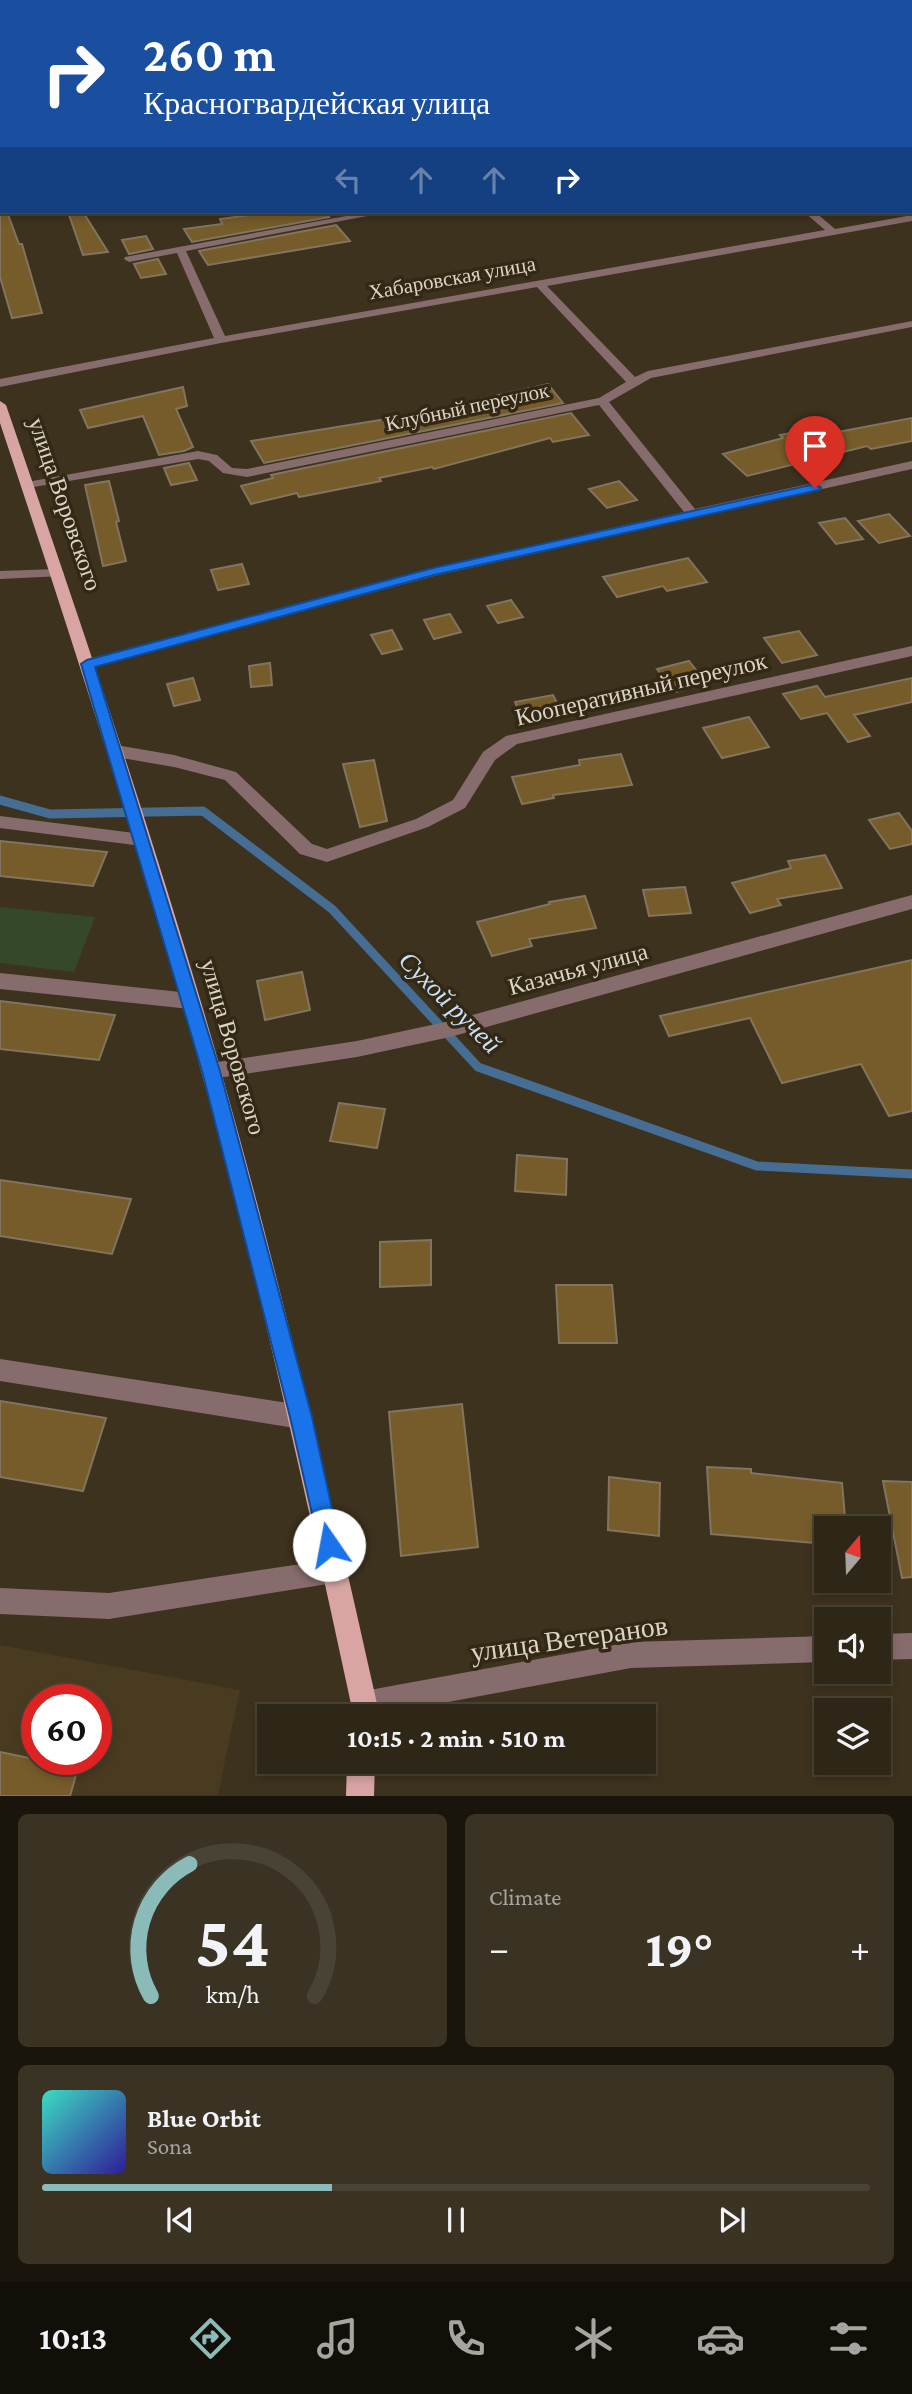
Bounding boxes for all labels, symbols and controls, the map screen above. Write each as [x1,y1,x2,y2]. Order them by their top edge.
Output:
text: 260 m [143,27,275,82]
icon: right [28,28,119,119]
text: Красногвардейская улица [143,85,490,121]
icon: left [329,161,367,199]
icon: ahead [402,161,440,199]
icon: ahead [475,161,513,199]
icon: right [548,161,586,199]
street label: Хабаровская улица [367,251,538,305]
street label: Клубный переулок [383,378,552,436]
street label: улица Воровского [23,414,108,594]
pin [785,416,845,488]
icon: arrive [796,427,834,465]
street label: Кооперативный переулок [512,646,770,731]
street label: Казачья улица [505,937,651,1000]
water label: Сухой ручей [393,946,506,1059]
street label: улица Воровского [196,956,271,1138]
position arrow [292,1508,366,1582]
north arrow [814,1516,891,1592]
map controls [814,1516,891,1775]
button: sound [814,1607,891,1684]
street label: улица Ветеранов [468,1609,670,1668]
speed limit sign: 60 [21,1684,112,1775]
button: layers [814,1698,891,1775]
text: 10:15 · 2 min · 510 m [347,1724,566,1753]
text: Climate [489,1884,561,1910]
text: 54 [195,1902,270,1983]
text: 19° [645,1919,714,1977]
text: − [489,1927,509,1969]
text: + [850,1927,870,1969]
text: km/h [206,1981,259,2008]
text: Blue Orbit [147,2104,261,2133]
text: Sona [147,2133,192,2159]
icon: previous [161,2201,199,2239]
icon: pause [437,2201,475,2239]
icon: next [713,2201,751,2239]
icon: directions [186,2314,235,2363]
icon: music [313,2314,362,2363]
icon: phone [441,2314,490,2363]
icon: climate [569,2314,618,2363]
icon: car [696,2314,745,2363]
icon: filters [824,2314,873,2363]
text: 10:13 [39,2320,107,2356]

